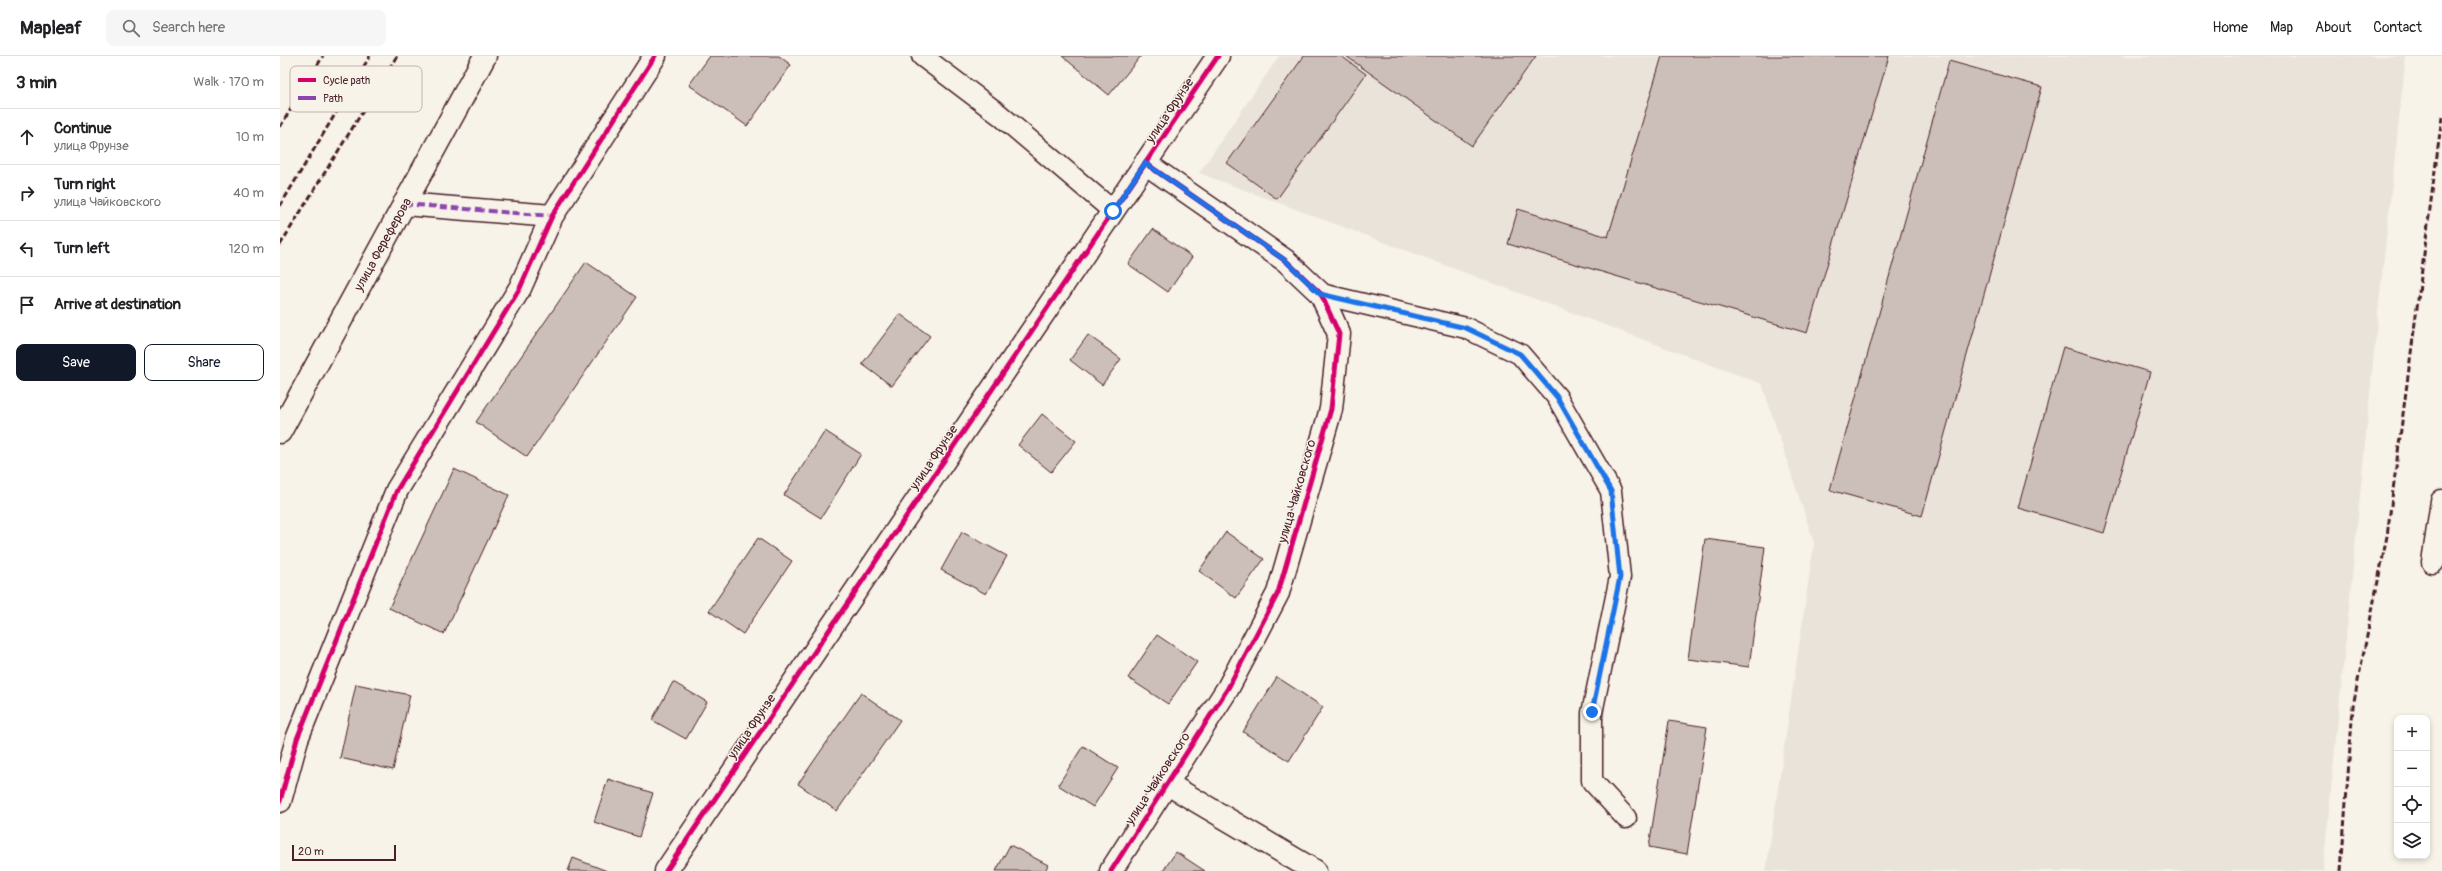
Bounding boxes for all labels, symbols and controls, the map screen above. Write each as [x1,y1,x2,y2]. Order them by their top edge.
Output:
search box [106,10,386,46]
text: Mapleaf [20,16,82,40]
icon: search [120,17,142,39]
text: Search here [152,18,225,37]
text: Home [2213,19,2248,36]
text: Map [2270,19,2293,36]
text: About [2315,19,2351,36]
text: Contact [2373,19,2422,36]
legend [290,66,422,112]
text: 3 min [16,72,57,93]
text: Walk · 170 m [193,74,264,90]
text: Cycle path [323,74,370,87]
street label: улица Фрунзе [1142,75,1198,147]
text: Path [323,92,343,105]
text: Continue [54,119,112,138]
icon: ahead [16,126,38,148]
text: 10 m [236,129,264,145]
text: улица Фрунзе [54,138,129,154]
text: Turn right [54,175,115,194]
icon: right [16,182,38,204]
text: 40 m [233,185,264,201]
text: улица Чайковского [54,194,161,210]
street label: улица Фереферова [350,195,415,295]
route start [1104,202,1122,220]
icon: left [16,238,38,260]
text: Turn left [54,239,110,258]
text: 120 m [228,241,264,257]
icon: arrive [16,294,38,316]
text: Arrive at destination [54,295,181,314]
button: Save [16,344,136,381]
button: Share [144,344,264,381]
street label: улица Фрунзе [906,422,962,494]
street label: улица Чайковского [1274,438,1319,546]
street label: улица Фрунзе [724,691,780,763]
route end [1583,703,1601,721]
map controls [2394,715,2430,859]
button: + [2394,715,2430,751]
street label: улица Чайковского [1121,729,1194,829]
button: − [2394,751,2430,787]
button: locate [2394,787,2430,823]
button: layers [2394,823,2430,859]
scale bar [292,843,396,862]
text: 20 m [298,845,324,858]

